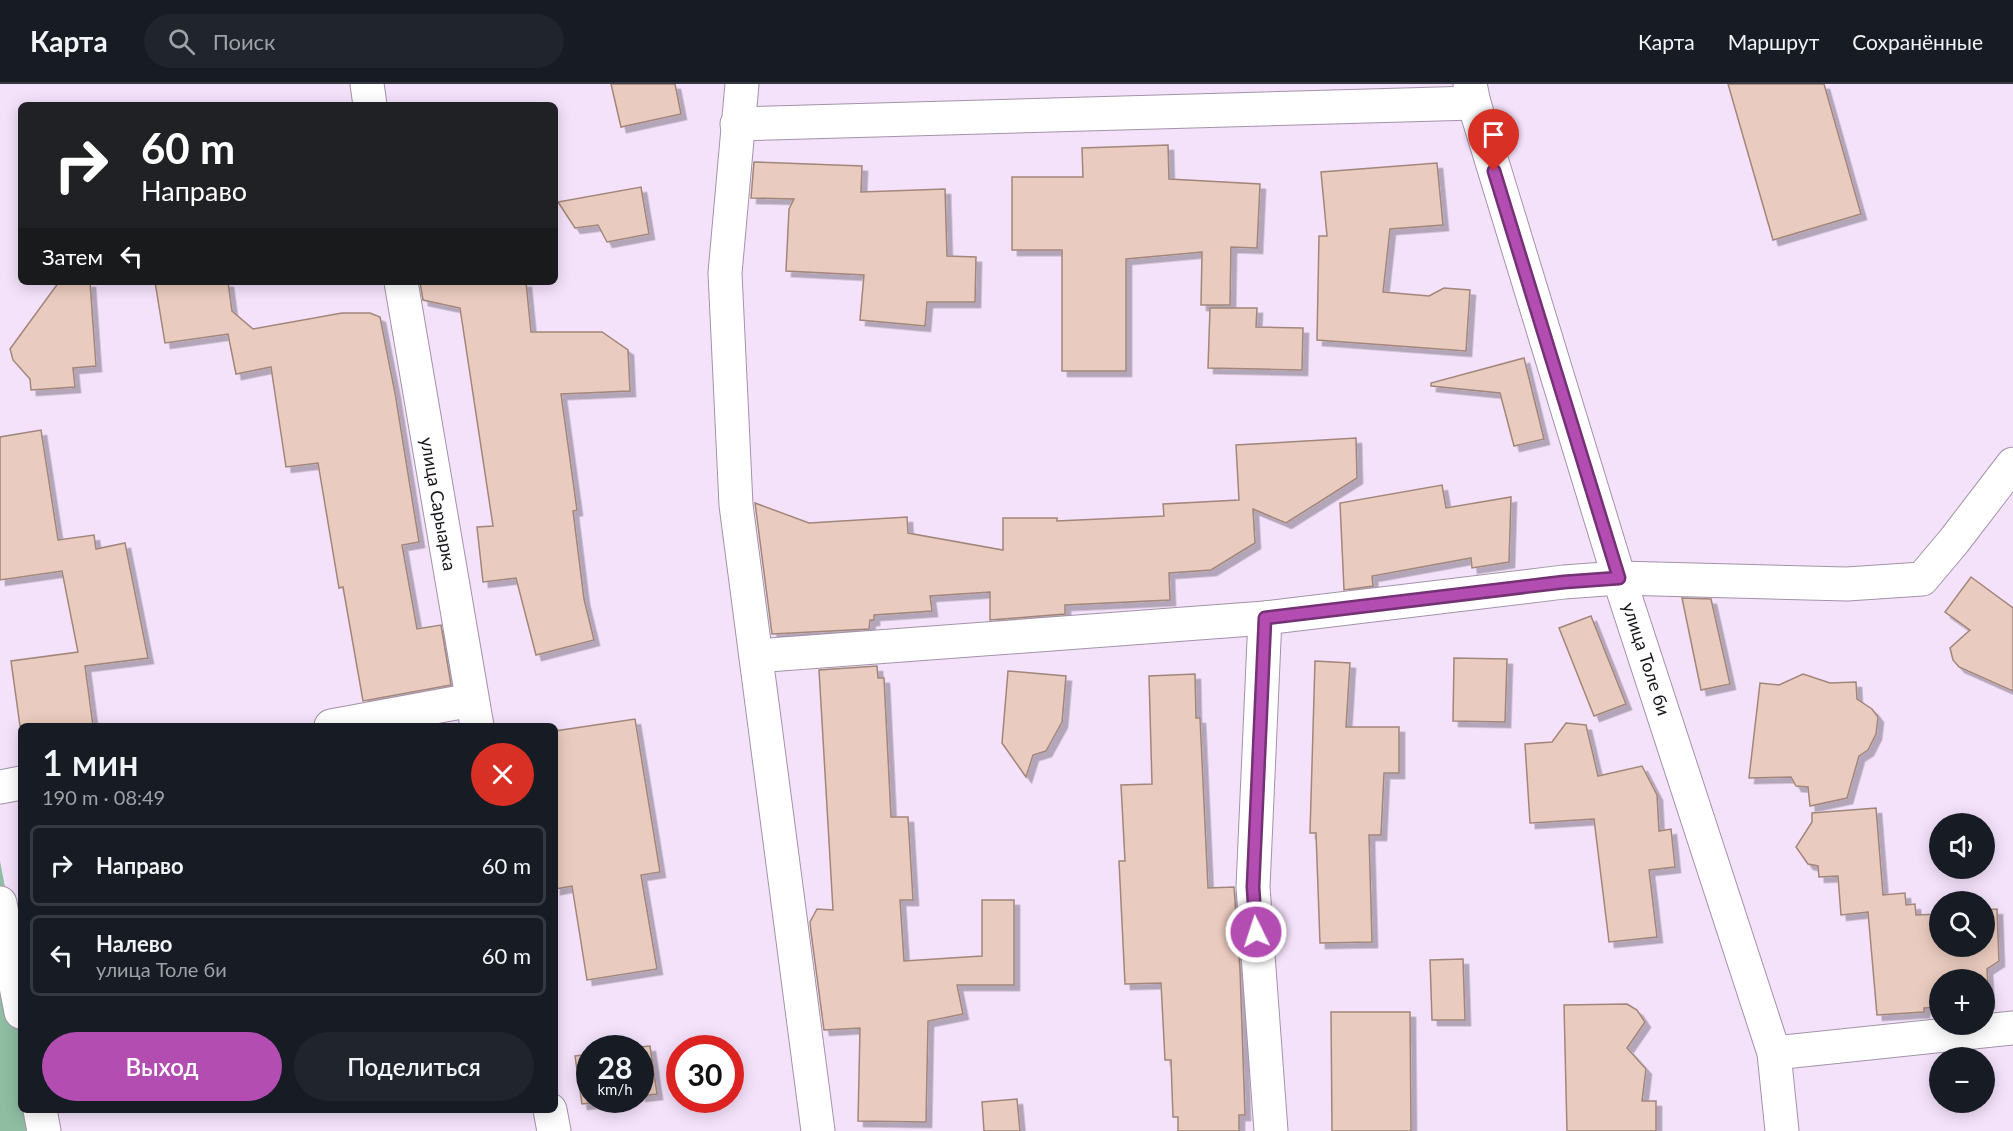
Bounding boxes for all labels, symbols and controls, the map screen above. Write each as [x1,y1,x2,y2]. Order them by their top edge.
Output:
search box [144,14,564,68]
text: Карта [30,24,108,58]
icon: search [165,25,198,58]
text: Поиск [213,28,276,55]
text: Карта [1638,29,1695,54]
text: Маршрут [1728,29,1819,54]
text: Сохранённые [1852,29,1983,54]
pin [1468,109,1519,171]
icon: arrive [1477,118,1510,151]
text: 60 m [141,123,235,173]
icon: right [42,126,120,204]
text: Направо [141,174,247,207]
icon: left [115,240,148,273]
text: Затем [42,243,103,270]
street label: улица Сарыарка [416,435,462,572]
street label: улица Толе би [1618,599,1676,718]
text: 1 мин [42,740,139,784]
button: close [471,743,534,806]
text: 190 m · 08:49 [42,785,165,809]
map controls [1929,813,1995,1113]
button: sound [1929,813,1995,879]
icon: right [45,849,78,882]
text: Направо [96,852,184,879]
text: 60 m [482,852,531,879]
button: search [1929,891,1995,957]
position arrow [1224,900,1288,964]
text: Налево [96,930,172,957]
icon: left [45,939,78,972]
text: 60 m [482,942,531,969]
text: улица Толе би [96,957,227,981]
button: + [1929,969,1995,1035]
button: Выход [42,1032,282,1101]
button: Поделиться [294,1032,534,1101]
speed limit sign: 30 [666,1035,744,1113]
button: − [1929,1047,1995,1113]
text: 28 [598,1049,632,1085]
text: km/h [597,1080,633,1098]

